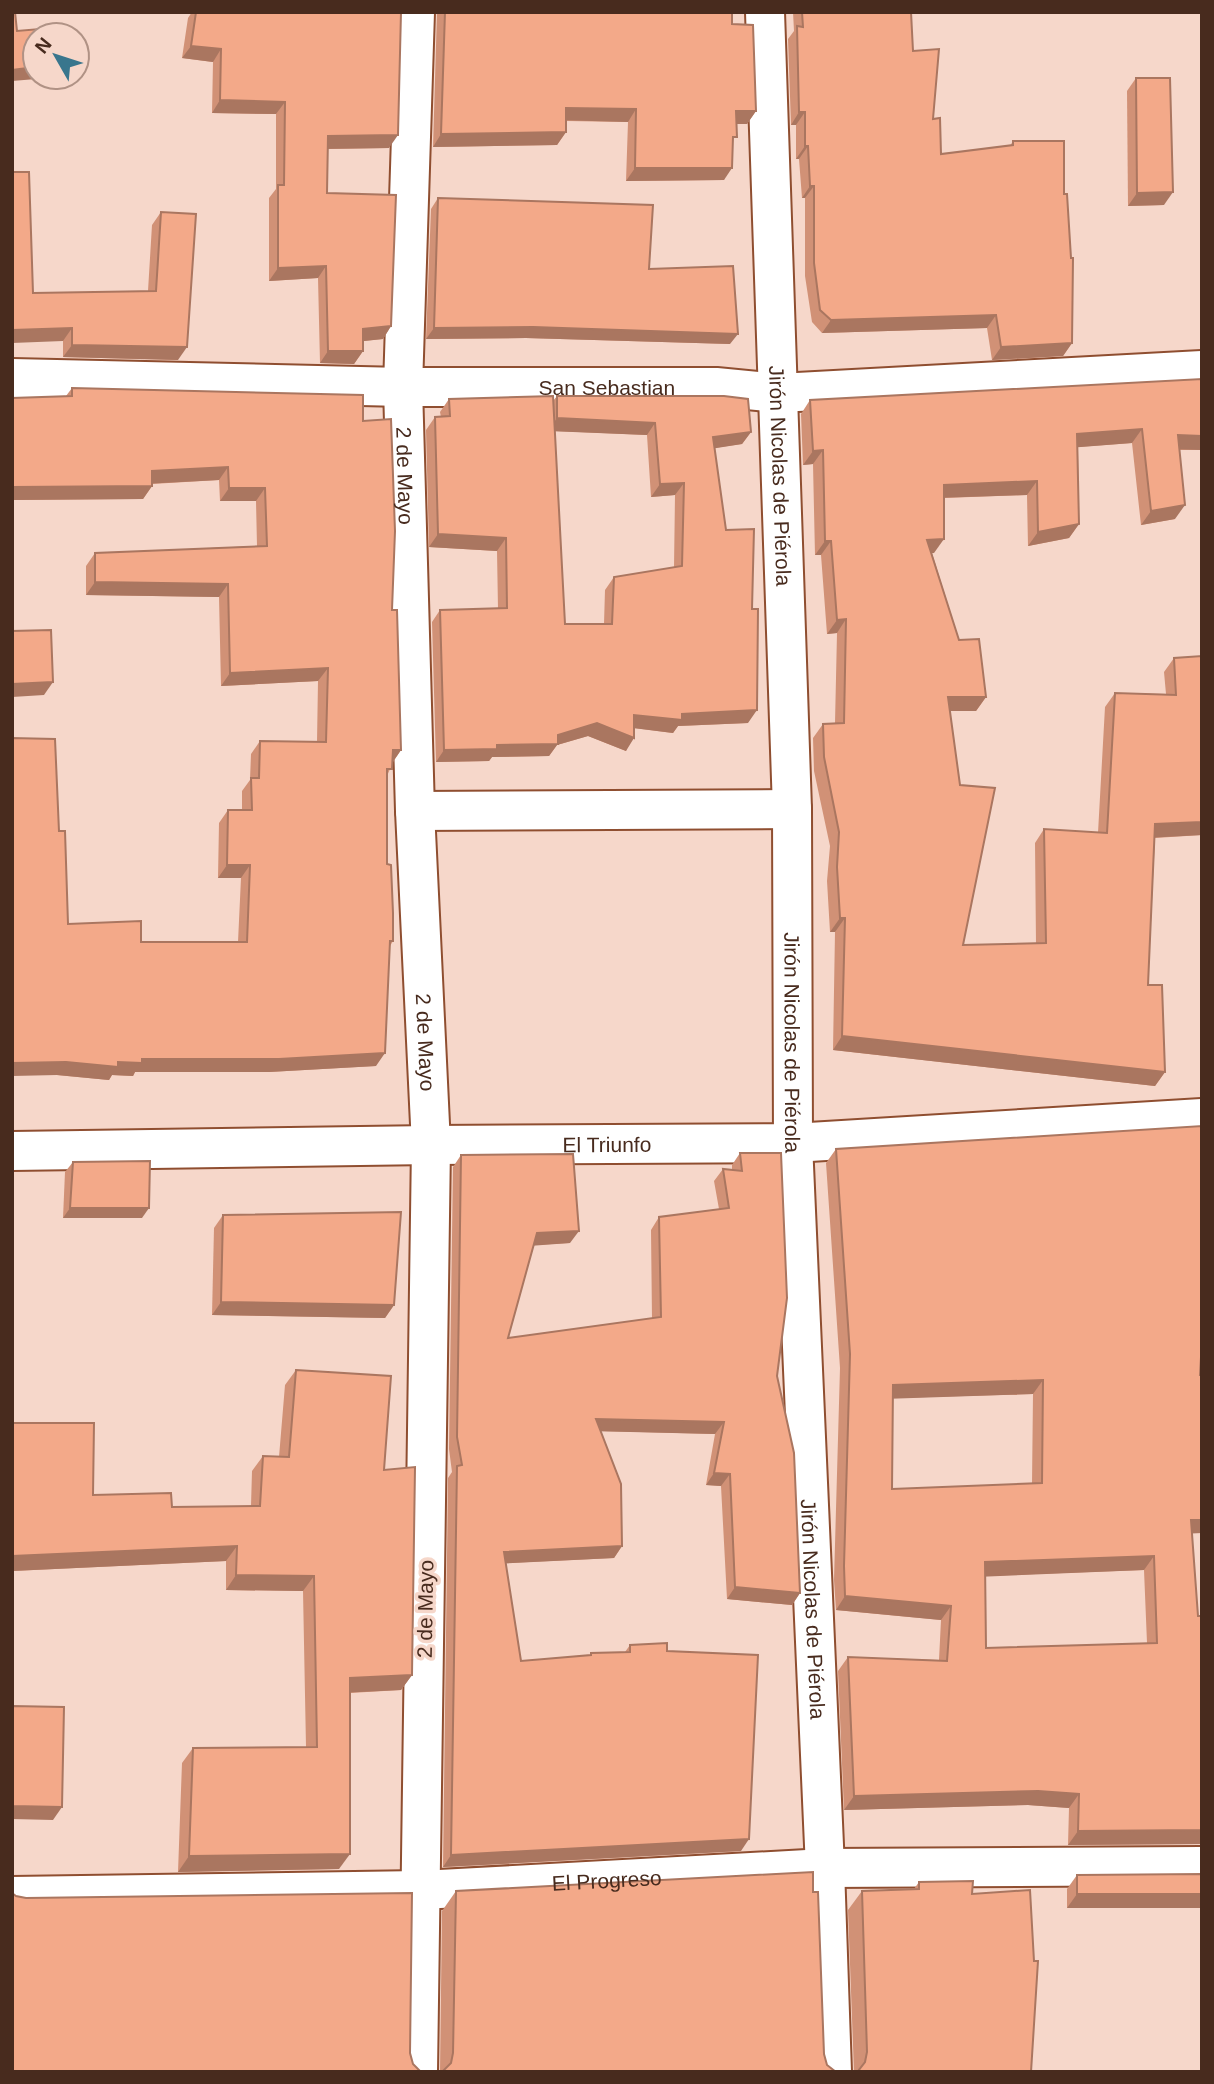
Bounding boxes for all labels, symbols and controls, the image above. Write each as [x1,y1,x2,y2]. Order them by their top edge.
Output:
north arrow [21,21,91,91]
text: N [31,34,56,58]
street label: Jirón Nicolas de Piérola [765,365,796,587]
street label: San Sebastian [539,376,675,399]
street label: 2 de Mayo [393,426,418,525]
street label: Jirón Nicolas de Piérola [781,932,805,1154]
street label: 2 de Mayo [412,993,440,1092]
street label: El Triunfo [562,1132,651,1156]
street label: Jirón Nicolas de Piérola [797,1498,830,1720]
street label: 2 de Mayo [413,1560,437,1658]
street label: El Progreso [551,1865,662,1894]

